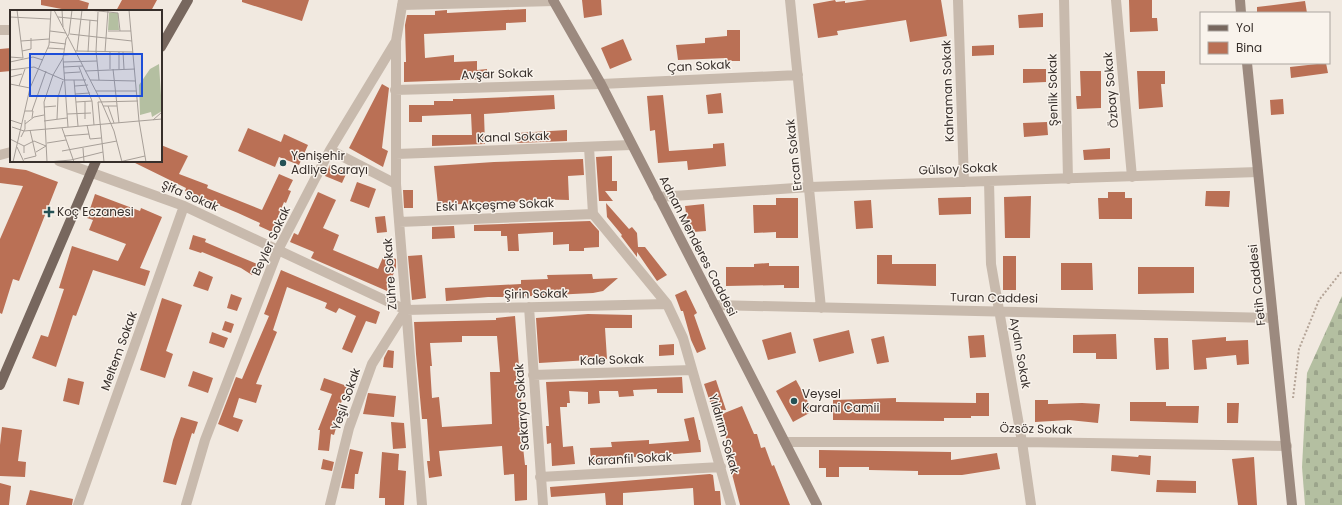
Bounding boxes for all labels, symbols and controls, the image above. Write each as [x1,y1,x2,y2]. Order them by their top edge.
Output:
inset map [10,10,162,162]
legend [1200,12,1330,64]
text: Yol [1236,19,1254,36]
street label: Kahraman Sokak [937,39,958,142]
text: Bina [1236,39,1262,56]
street label: Özbay Sokak [1099,50,1122,129]
street label: Şenlik Sokak [1043,53,1062,126]
street label: Çan Sokak [667,55,732,76]
street label: Avşar Sokak [461,64,534,83]
street label: Ercan Sokak [781,117,806,192]
street label: Kanal Sokak [476,127,550,146]
place label: Yenişehir Adliye Sarayı [291,147,368,178]
marker: Yenişehir Adliye Sarayı [278,158,288,168]
street label: Gülsoy Sokak [918,159,999,178]
street label: Adnan Menderes Caddesi [656,173,741,319]
street label: Şifa Sokak [159,176,222,215]
street label: Eski Akçeşme Sokak [436,194,555,215]
place label: Koç Eczanesi [57,203,134,220]
street label: Beyler Sokak [247,203,294,278]
marker: Koç Eczanesi [44,207,54,217]
street label: Zühre Sokak [378,237,400,311]
street label: Fetih Caddesi [1244,243,1269,327]
street label: Şirin Sokak [504,284,569,303]
street label: Turan Caddesi [950,288,1038,307]
street label: Meltem Sokak [96,308,141,393]
street label: Aydın Sokak [1006,316,1035,391]
street label: Kale Sokak [580,350,645,369]
street label: Sakarya Sokak [510,362,533,451]
street label: Yeşil Sokak [327,365,364,432]
place label: Veysel Karani Camii [802,385,879,416]
street label: Yıldırım Sokak [705,392,744,476]
marker: Veysel Karani Camii [789,396,799,406]
street label: Özsöz Sokak [1000,419,1073,438]
street label: Karanfil Sokak [588,448,673,469]

